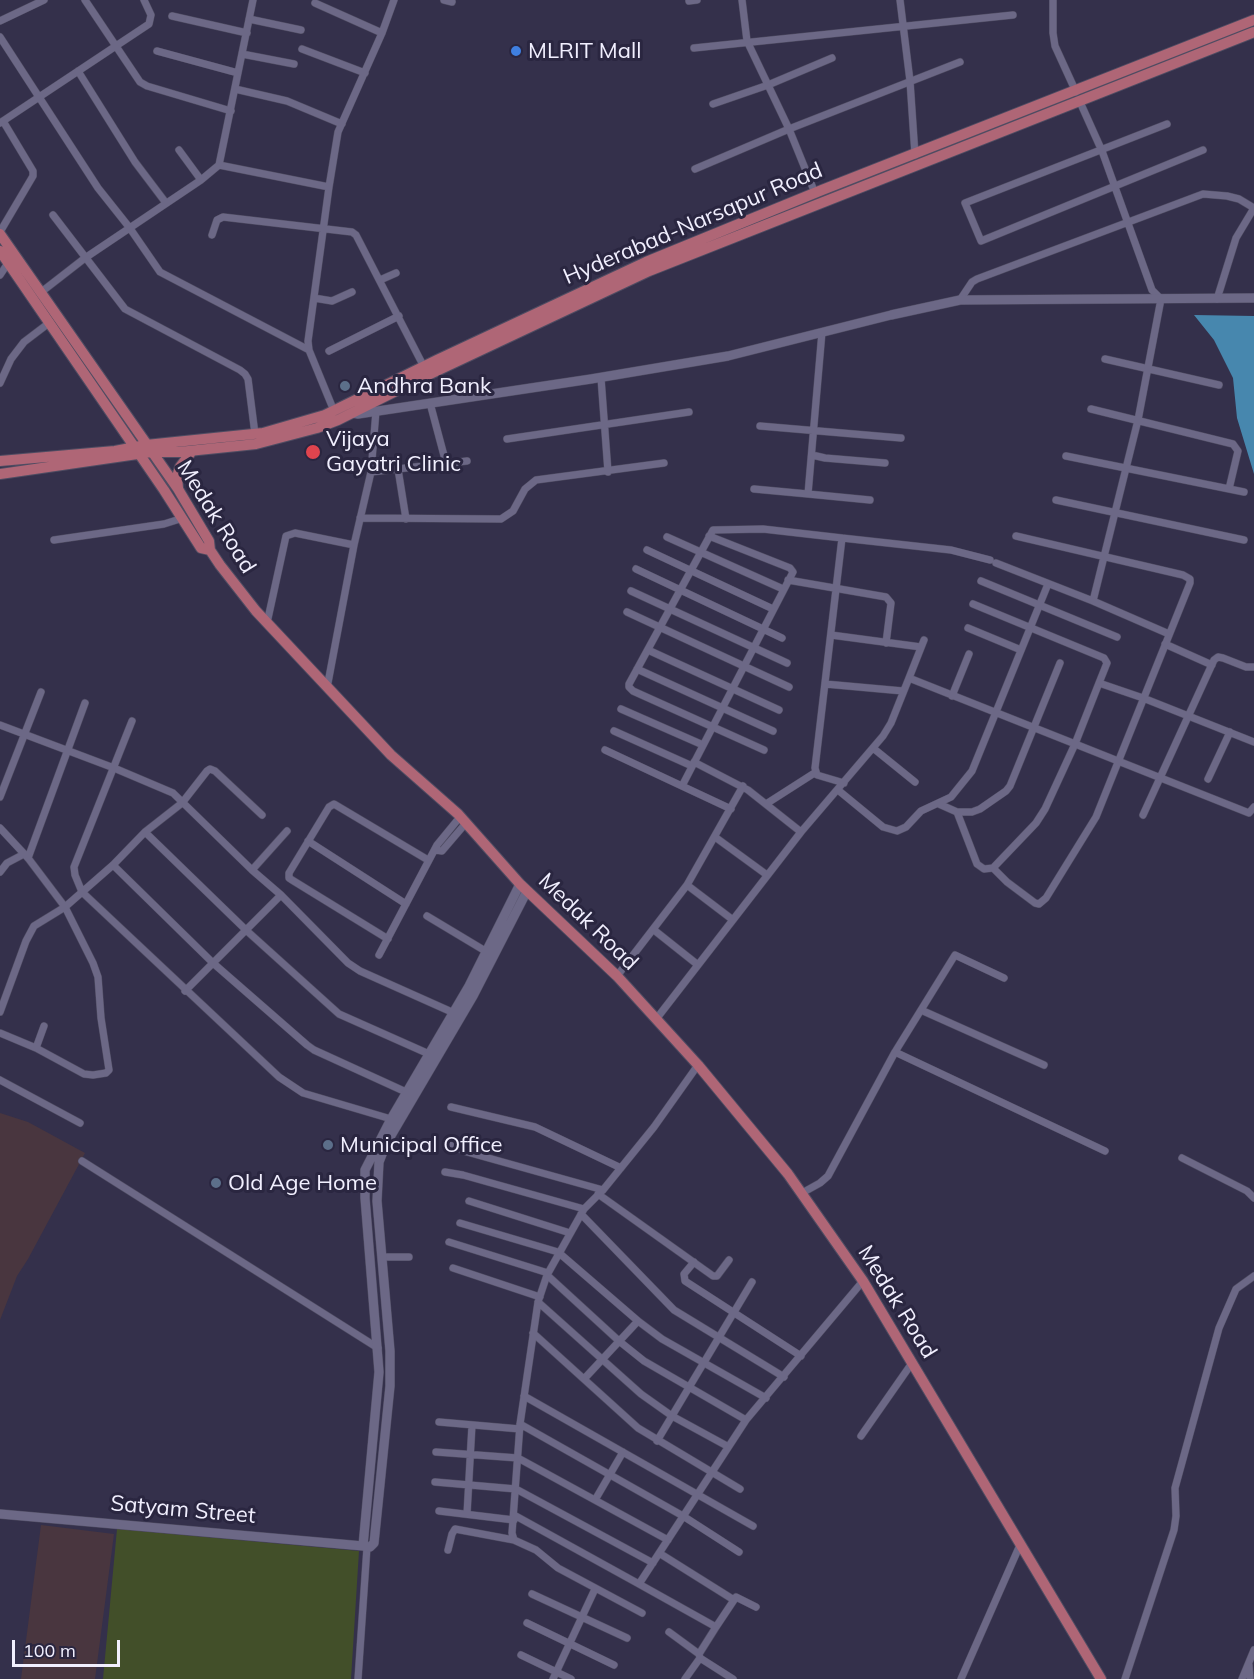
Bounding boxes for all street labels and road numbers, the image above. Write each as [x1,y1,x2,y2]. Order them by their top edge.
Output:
street label: Hyderabad-Narsapur Road [560,157,826,291]
street label: Medak Road [171,456,261,578]
street label: Medak Road [533,868,643,976]
street label: Medak Road [852,1241,942,1363]
street label: Satyam Street [109,1491,257,1529]

